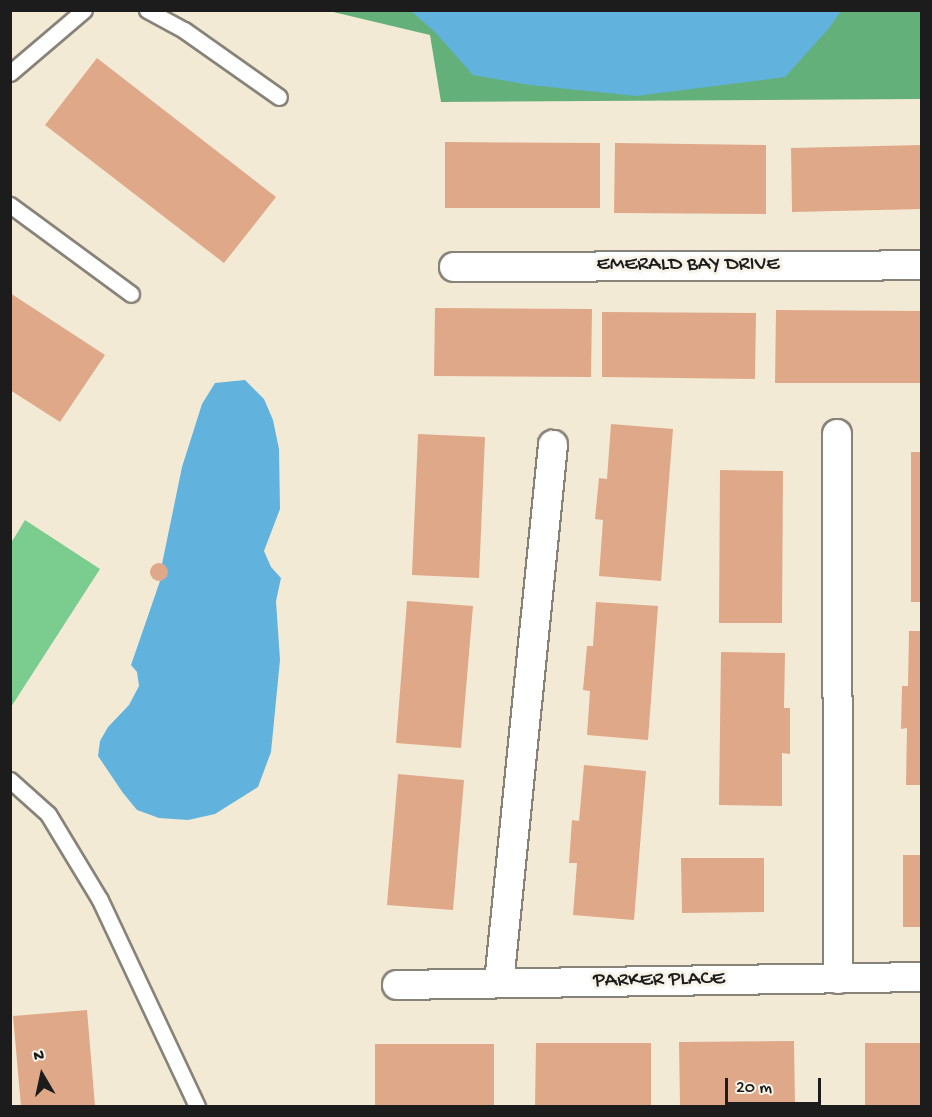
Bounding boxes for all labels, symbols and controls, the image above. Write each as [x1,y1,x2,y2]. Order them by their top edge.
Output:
street label: EMERALD BAY DRIVE [597,253,779,279]
street label: PARKER PLACE [593,967,725,995]
north arrow [12,1045,72,1105]
text: N [32,1047,46,1067]
scale bar [728,1066,824,1104]
text: 20 m [736,1078,772,1099]

